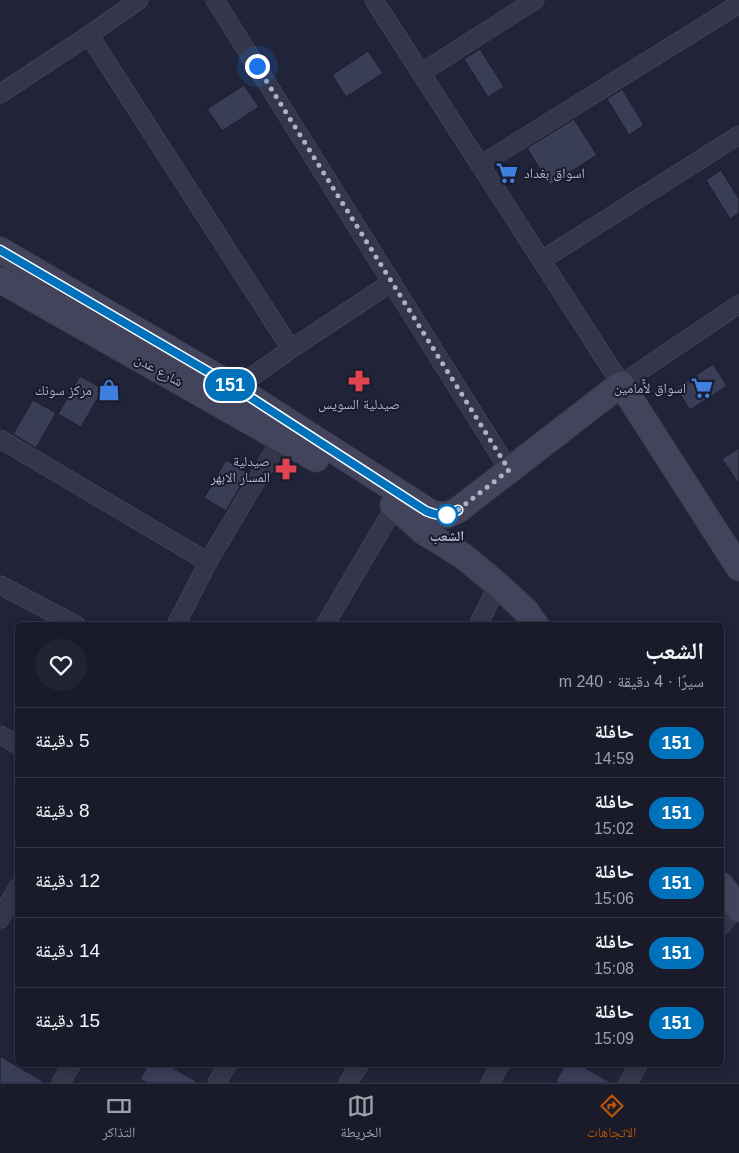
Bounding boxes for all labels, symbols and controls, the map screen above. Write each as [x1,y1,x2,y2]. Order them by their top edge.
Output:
your location [245,54,270,79]
supermarket icon: اسواق بغداد [494,160,520,186]
place label: اسواق بغداد [524,165,585,182]
street label: شارع عدن [131,350,186,391]
pharmacy icon: صيدلية السويس [346,368,372,394]
line badge: 151 [201,369,259,401]
text: 151 [215,375,245,395]
supermarket icon: اسواق لاًًمامين [689,375,715,401]
shop icon: مركز سونك [96,377,122,403]
place label: اسواق لاًًمامين [614,378,686,397]
place label: مركز سونك [35,382,92,399]
place label: صيدلية السويس [318,396,400,413]
place label: صيدلية المسار الابهر [209,453,270,486]
pharmacy icon: صيدلية المسار الابهر [273,456,299,482]
marker: الشعب [436,504,458,526]
place label: الشعب [430,528,464,545]
text: الشعب [645,637,704,664]
button: heart [35,639,87,691]
text: سيرًا · 4 دقيقة · 240 m [559,673,704,690]
text: حافلة [595,721,634,742]
text: 5 دقيقة [35,730,89,751]
text: 151 [661,733,692,753]
text: 14:59 [594,750,634,767]
text: حافلة [595,791,634,812]
text: 8 دقيقة [35,800,89,821]
text: 151 [661,803,692,823]
text: 15:02 [594,820,634,837]
text: حافلة [595,861,634,882]
text: 12 دقيقة [35,870,100,891]
text: 151 [661,873,692,893]
text: 15:06 [594,890,634,907]
text: حافلة [595,931,634,952]
text: 14 دقيقة [35,940,100,961]
text: 151 [661,943,692,963]
text: 15:08 [594,960,634,977]
text: حافلة [595,1001,634,1022]
text: 15 دقيقة [35,1010,100,1031]
text: 151 [661,1013,692,1033]
text: 15:09 [594,1030,634,1047]
tab: التذاكر [103,1092,135,1146]
tab: الخريطة [340,1092,382,1146]
tab: الاتجاهات [587,1092,636,1146]

